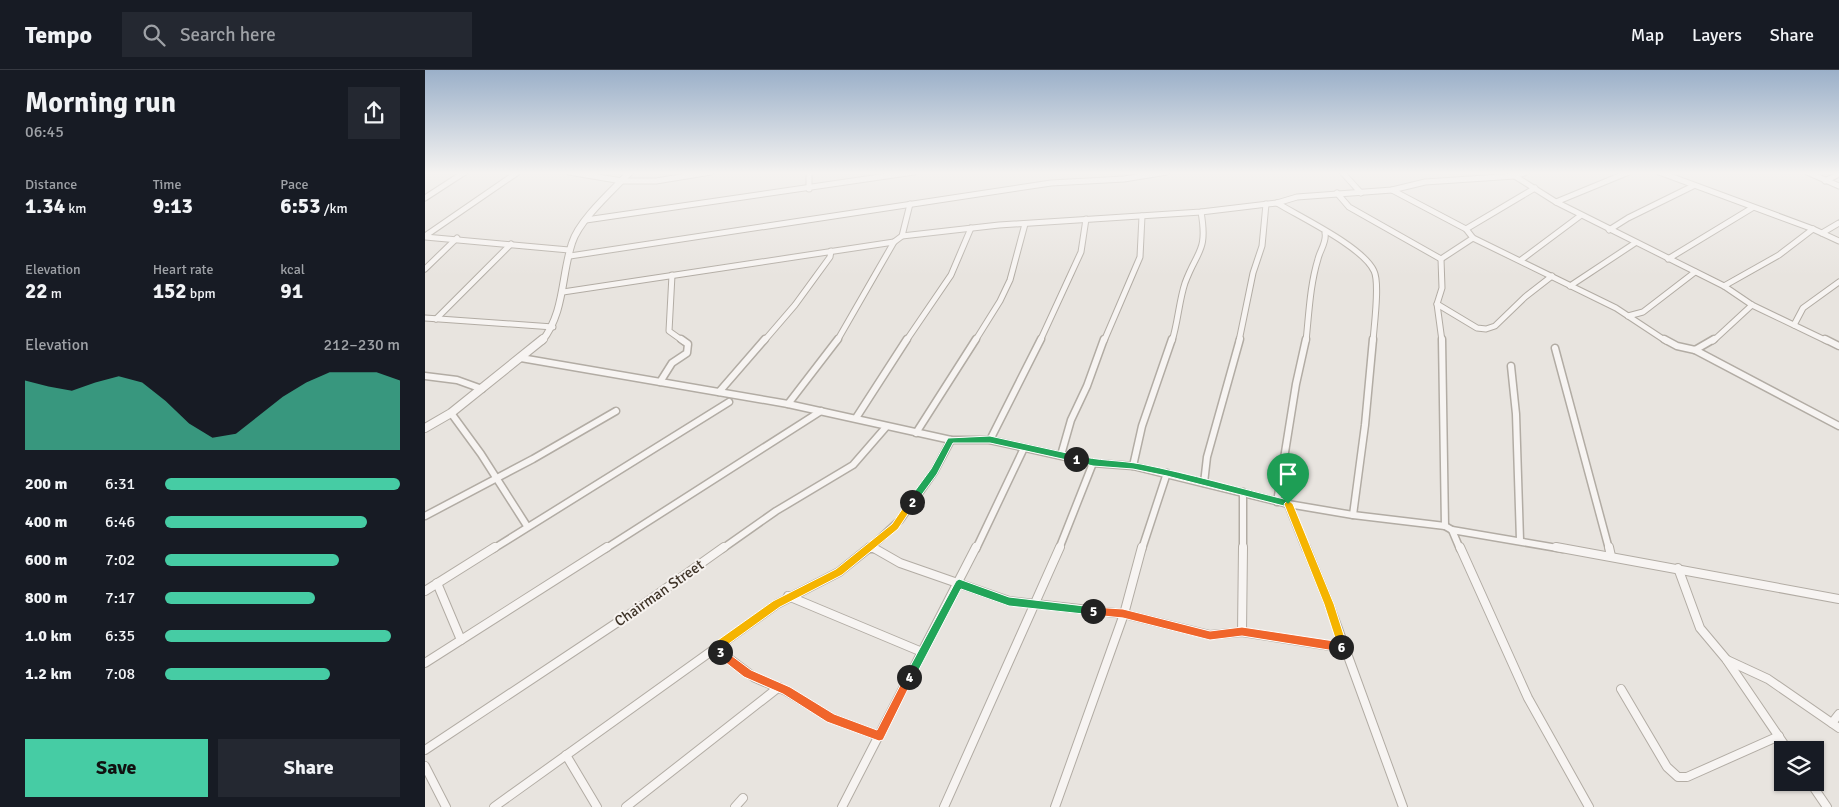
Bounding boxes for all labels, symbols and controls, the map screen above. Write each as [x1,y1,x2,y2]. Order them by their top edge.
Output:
search box [122,12,472,57]
text: Tempo [25,20,92,50]
icon: search [140,21,168,49]
text: Search here [180,23,276,47]
text: Map [1631,24,1664,46]
text: Layers [1692,24,1742,46]
text: Share [1770,24,1814,46]
text: Morning run [25,86,176,120]
button: share [348,87,400,139]
text: 06:45 [25,122,64,142]
text: Distance [25,176,77,193]
text: Time [153,176,182,193]
text: Pace [280,176,309,193]
text: 1.34 [25,193,65,219]
text: 9:13 [153,193,193,219]
text: 6:53 [280,193,321,219]
text: km [65,200,86,217]
text: /km [321,200,348,217]
text: Elevation [25,261,81,278]
text: Heart rate [153,261,213,278]
text: kcal [280,261,305,278]
text: 22 [25,278,48,304]
text: 152 [153,278,187,304]
text: 91 [280,278,303,304]
text: m [48,285,62,302]
text: bpm [187,285,216,302]
text: Elevation [25,335,89,355]
text: 212–230 m [323,335,400,355]
pin: 1 [1063,446,1089,472]
text: 1 [1073,451,1080,468]
pin [1267,453,1309,504]
icon: arrive [1274,460,1302,488]
text: 200 m [25,474,67,494]
text: 6:31 [105,474,135,494]
pin: 2 [899,490,925,514]
text: 2 [909,494,916,511]
text: 400 m [25,512,67,532]
text: 6:46 [105,512,135,532]
text: 600 m [25,550,67,570]
text: 7:02 [105,550,135,570]
street label: Chairman Street [611,556,707,630]
text: 800 m [25,588,67,608]
text: 7:17 [105,588,135,608]
pin: 5 [1081,598,1105,624]
text: 5 [1090,603,1097,620]
text: 1.0 km [25,626,72,646]
text: 6:35 [105,626,135,646]
pin: 6 [1329,634,1353,660]
text: 6 [1338,639,1345,656]
pin: 3 [707,640,733,664]
text: 3 [717,644,724,661]
text: 1.2 km [25,664,72,684]
text: 7:08 [105,664,135,684]
pin: 4 [897,664,921,690]
text: 4 [906,669,913,686]
button: Save [25,739,208,797]
button: Share [218,739,400,797]
map controls [1774,741,1824,791]
button: layers [1774,741,1824,791]

